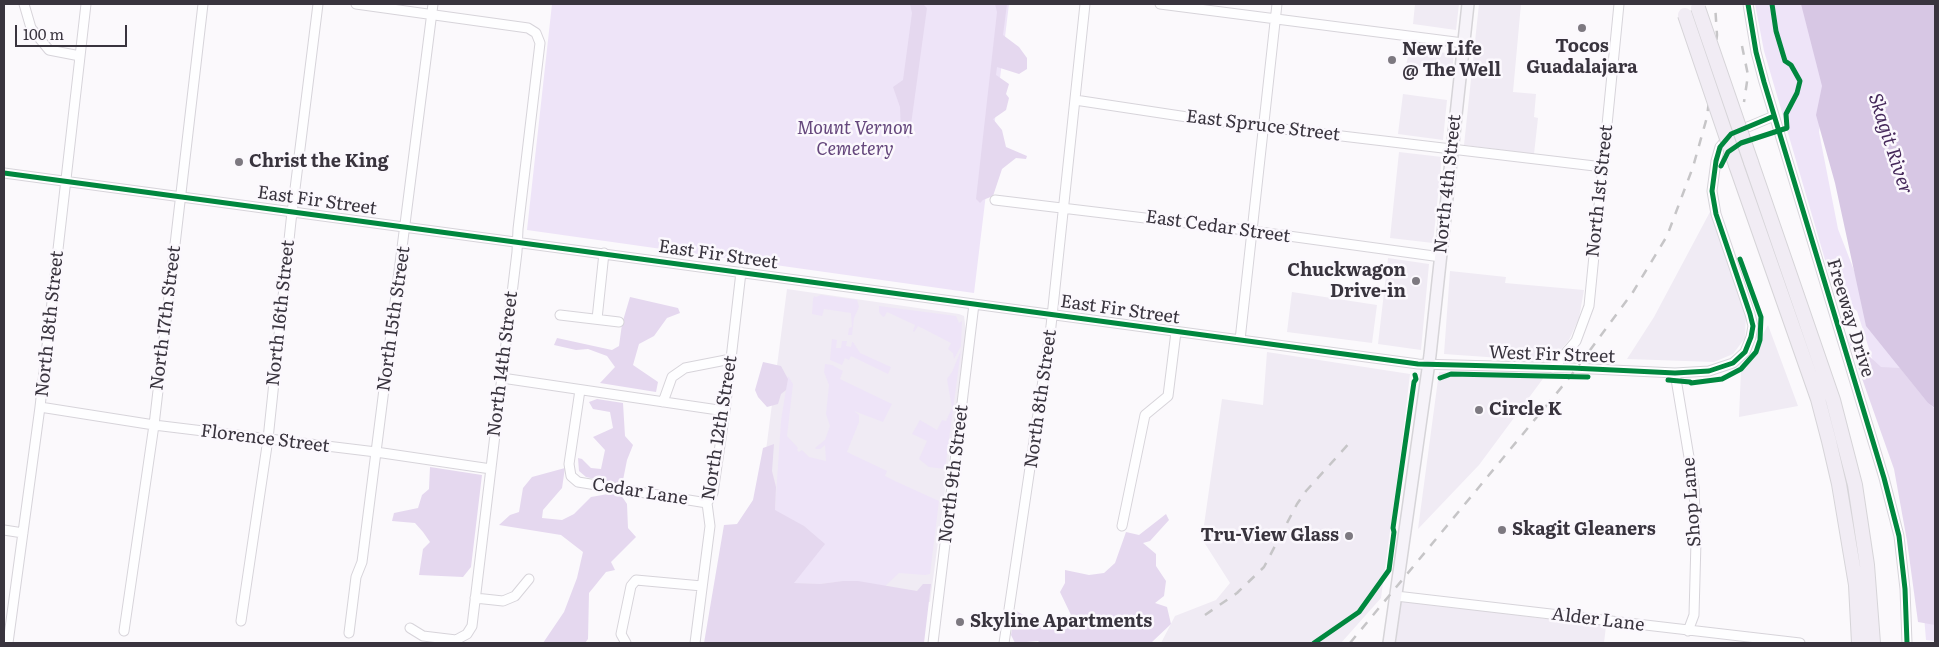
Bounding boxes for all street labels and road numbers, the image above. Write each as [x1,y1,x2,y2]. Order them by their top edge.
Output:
street label: East Spruce Street [1185,106,1341,146]
street label: North 4th Street [1430,113,1466,255]
street label: North 1st Street [1582,124,1618,258]
street label: East Fir Street [256,182,378,220]
street label: East Cedar Street [1144,206,1292,248]
street label: East Fir Street [657,236,779,274]
street label: North 16th Street [263,239,299,387]
street label: North 17th Street [146,244,186,392]
street label: North 15th Street [373,245,415,393]
street label: North 18th Street [32,250,68,398]
street label: Freeway Drive [1822,256,1878,380]
street label: North 14th Street [483,290,523,438]
street label: East Fir Street [1059,291,1181,329]
street label: North 8th Street [1021,328,1061,470]
street label: West Fir Street [1488,342,1616,368]
street label: North 12th Street [698,354,742,502]
street label: North 9th Street [935,403,973,545]
street label: Florence Street [199,420,331,458]
street label: Shop Lane [1678,456,1706,548]
street label: Cedar Lane [591,474,689,510]
street label: Alder Lane [1550,604,1646,636]

